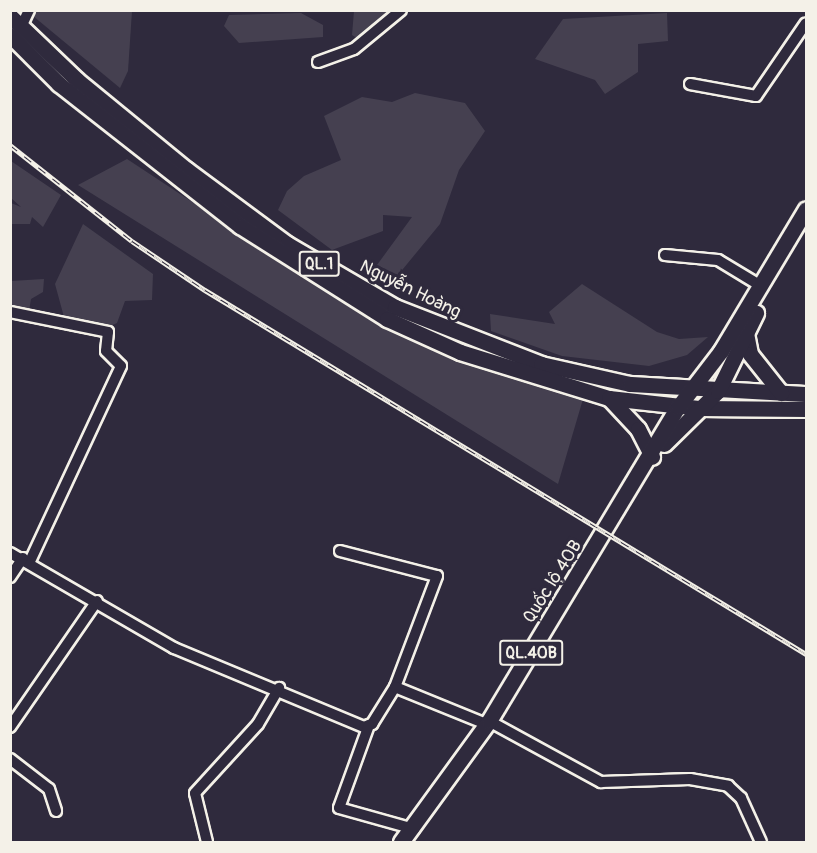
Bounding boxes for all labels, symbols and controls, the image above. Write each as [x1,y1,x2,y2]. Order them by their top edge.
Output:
road number: QL.1 [298,251,340,277]
street label: Nguyễn Hoàng [356,256,464,324]
street label: Quốc lộ 40B [519,536,587,628]
road number: QL.40B [498,640,564,666]

